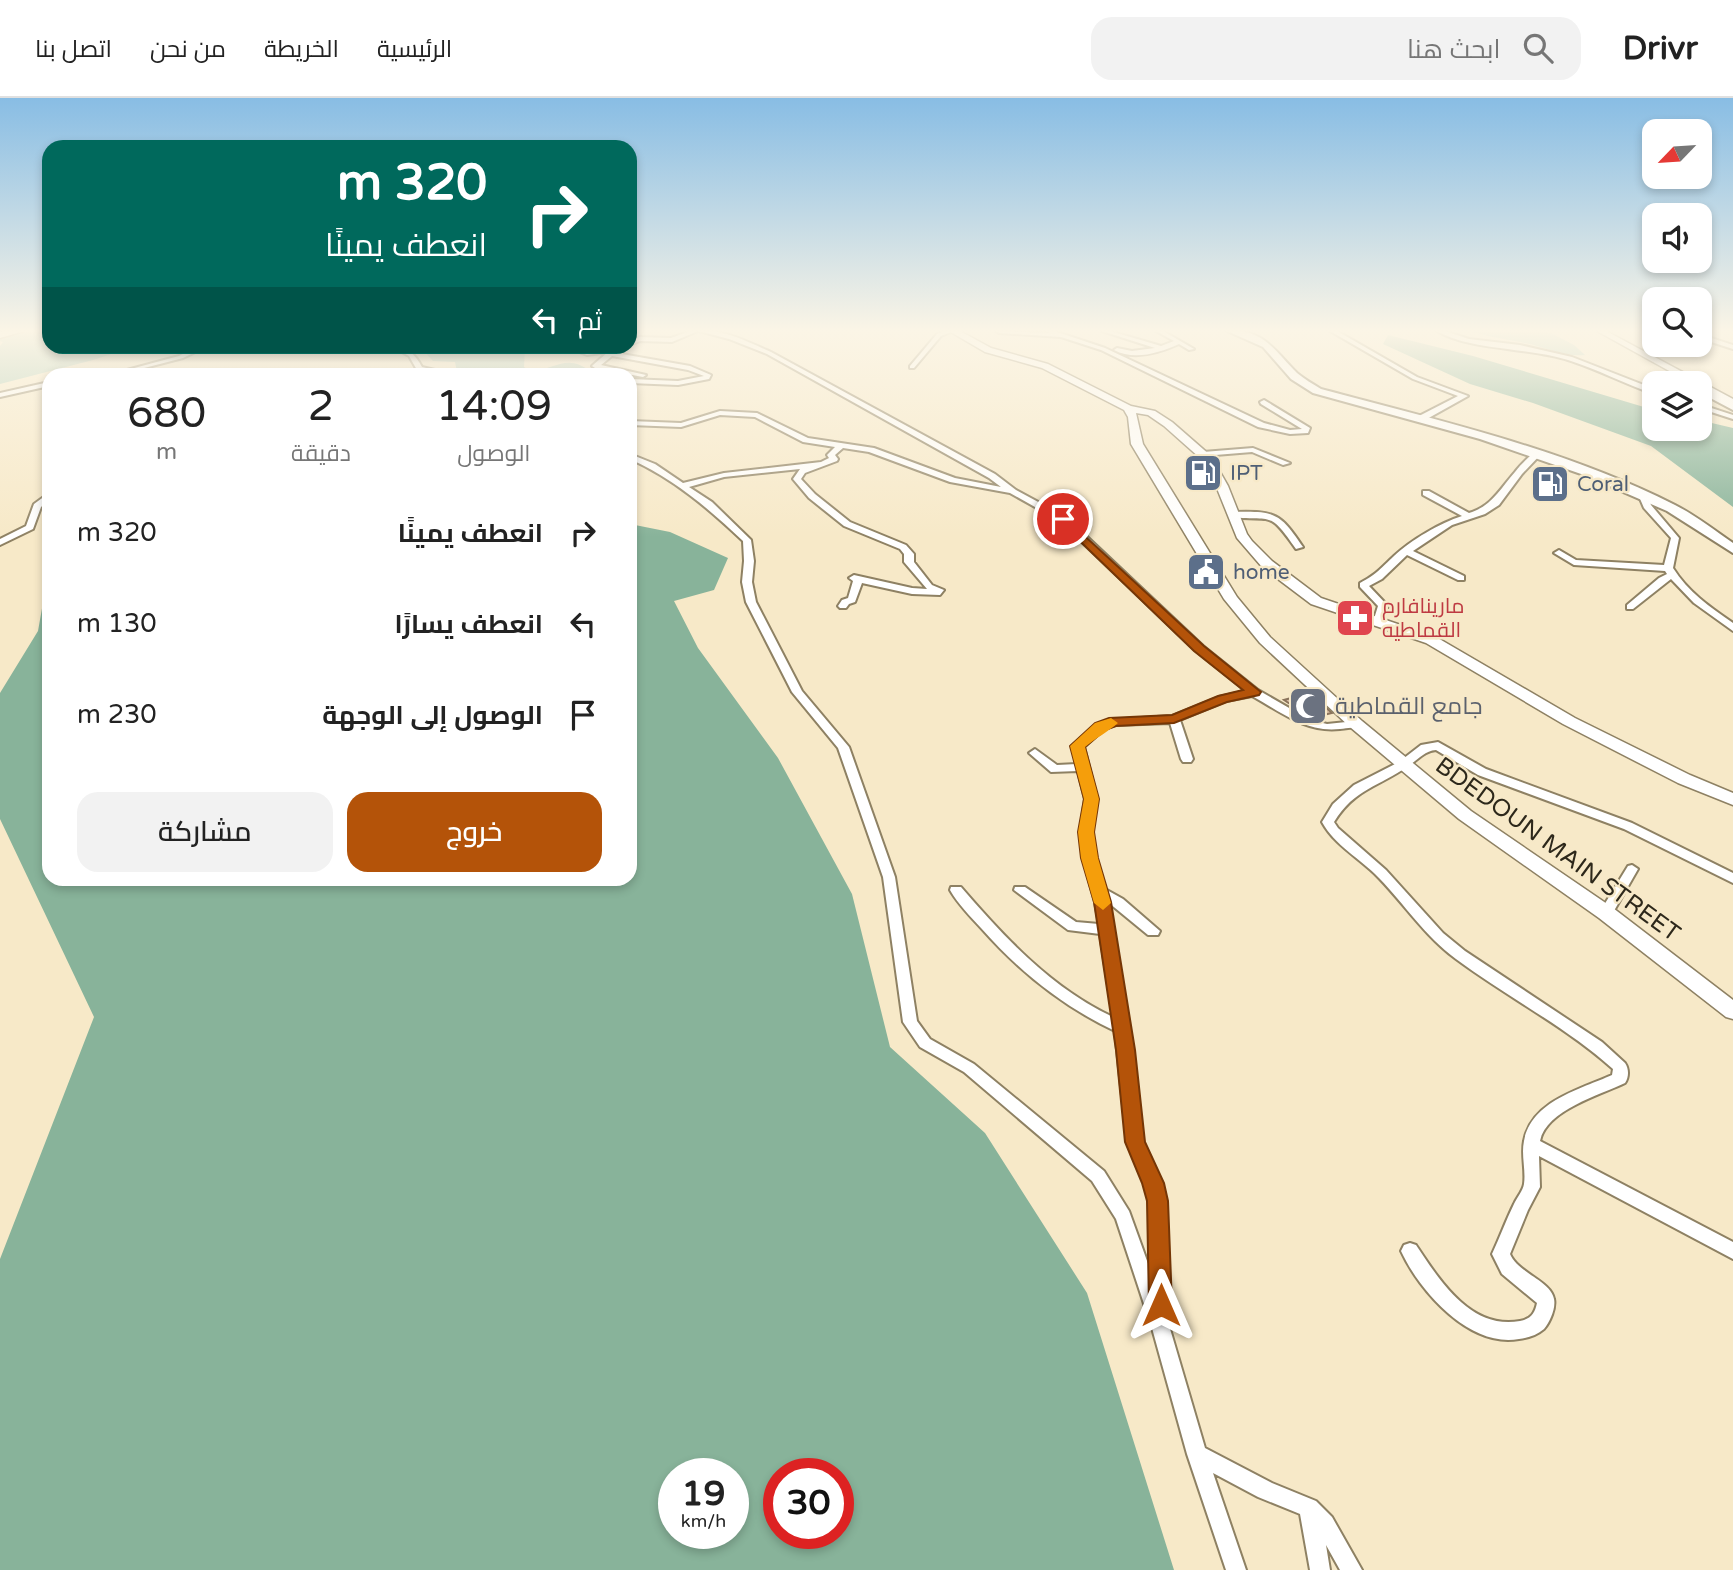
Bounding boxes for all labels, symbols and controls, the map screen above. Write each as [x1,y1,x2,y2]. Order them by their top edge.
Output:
search box [1091,17,1581,80]
icon: search [1519,29,1557,67]
text: Drivr [1623,29,1698,68]
text: ابحث هنا [1407,34,1501,65]
text: اتصل بنا [35,35,112,64]
text: من نحن [150,35,226,64]
text: الخريطة [264,35,339,64]
text: الرئيسية [377,35,452,64]
north arrow [1642,119,1712,189]
map controls [1642,119,1712,441]
text: 320 m [337,154,487,213]
icon: right [511,168,602,259]
button: sound [1642,203,1712,273]
text: انعطف يمينًا [325,227,487,265]
button: search [1642,287,1712,357]
icon: left [526,301,564,339]
text: ثم [578,306,602,337]
button: layers [1642,371,1712,441]
text: 2 [308,381,334,432]
text: 14:09 [436,381,552,432]
text: 680 [127,388,206,439]
text: m [156,438,177,466]
text: دقيقة [291,440,351,468]
text: الوصول [457,440,531,468]
fuel station icon: IPT [1182,452,1224,494]
place label: IPT [1230,461,1263,486]
fuel station icon: Coral [1529,463,1571,505]
place label: Coral [1577,472,1629,497]
pin [1033,489,1093,549]
icon: arrive [1044,500,1082,538]
icon: right [564,514,602,552]
text: 320 m [77,517,157,548]
text: انعطف يمينًا [398,518,543,549]
public building icon: home [1185,551,1227,593]
place label: home [1233,560,1290,585]
place label: مارينافارم القماطيه [1382,594,1464,643]
pharmacy icon: مارينافارم القماطيه [1334,597,1376,639]
icon: left [564,605,602,643]
text: 130 m [77,608,157,639]
text: انعطف يسارًا [394,609,543,640]
mosque icon: جامع القماطية [1287,685,1329,727]
place label: جامع القماطية [1335,692,1483,722]
icon: arrive [564,696,602,734]
text: 230 m [77,699,157,730]
text: الوصول إلى الوجهة [322,700,543,731]
street label: BDEDOUN MAIN STREET [1430,751,1686,948]
button: مشاركة [77,792,333,872]
button: خروج [347,792,602,872]
position arrow [1124,1268,1198,1342]
speed limit sign: 30 [763,1458,854,1549]
text: 19 [682,1473,725,1515]
text: km/h [681,1510,726,1532]

